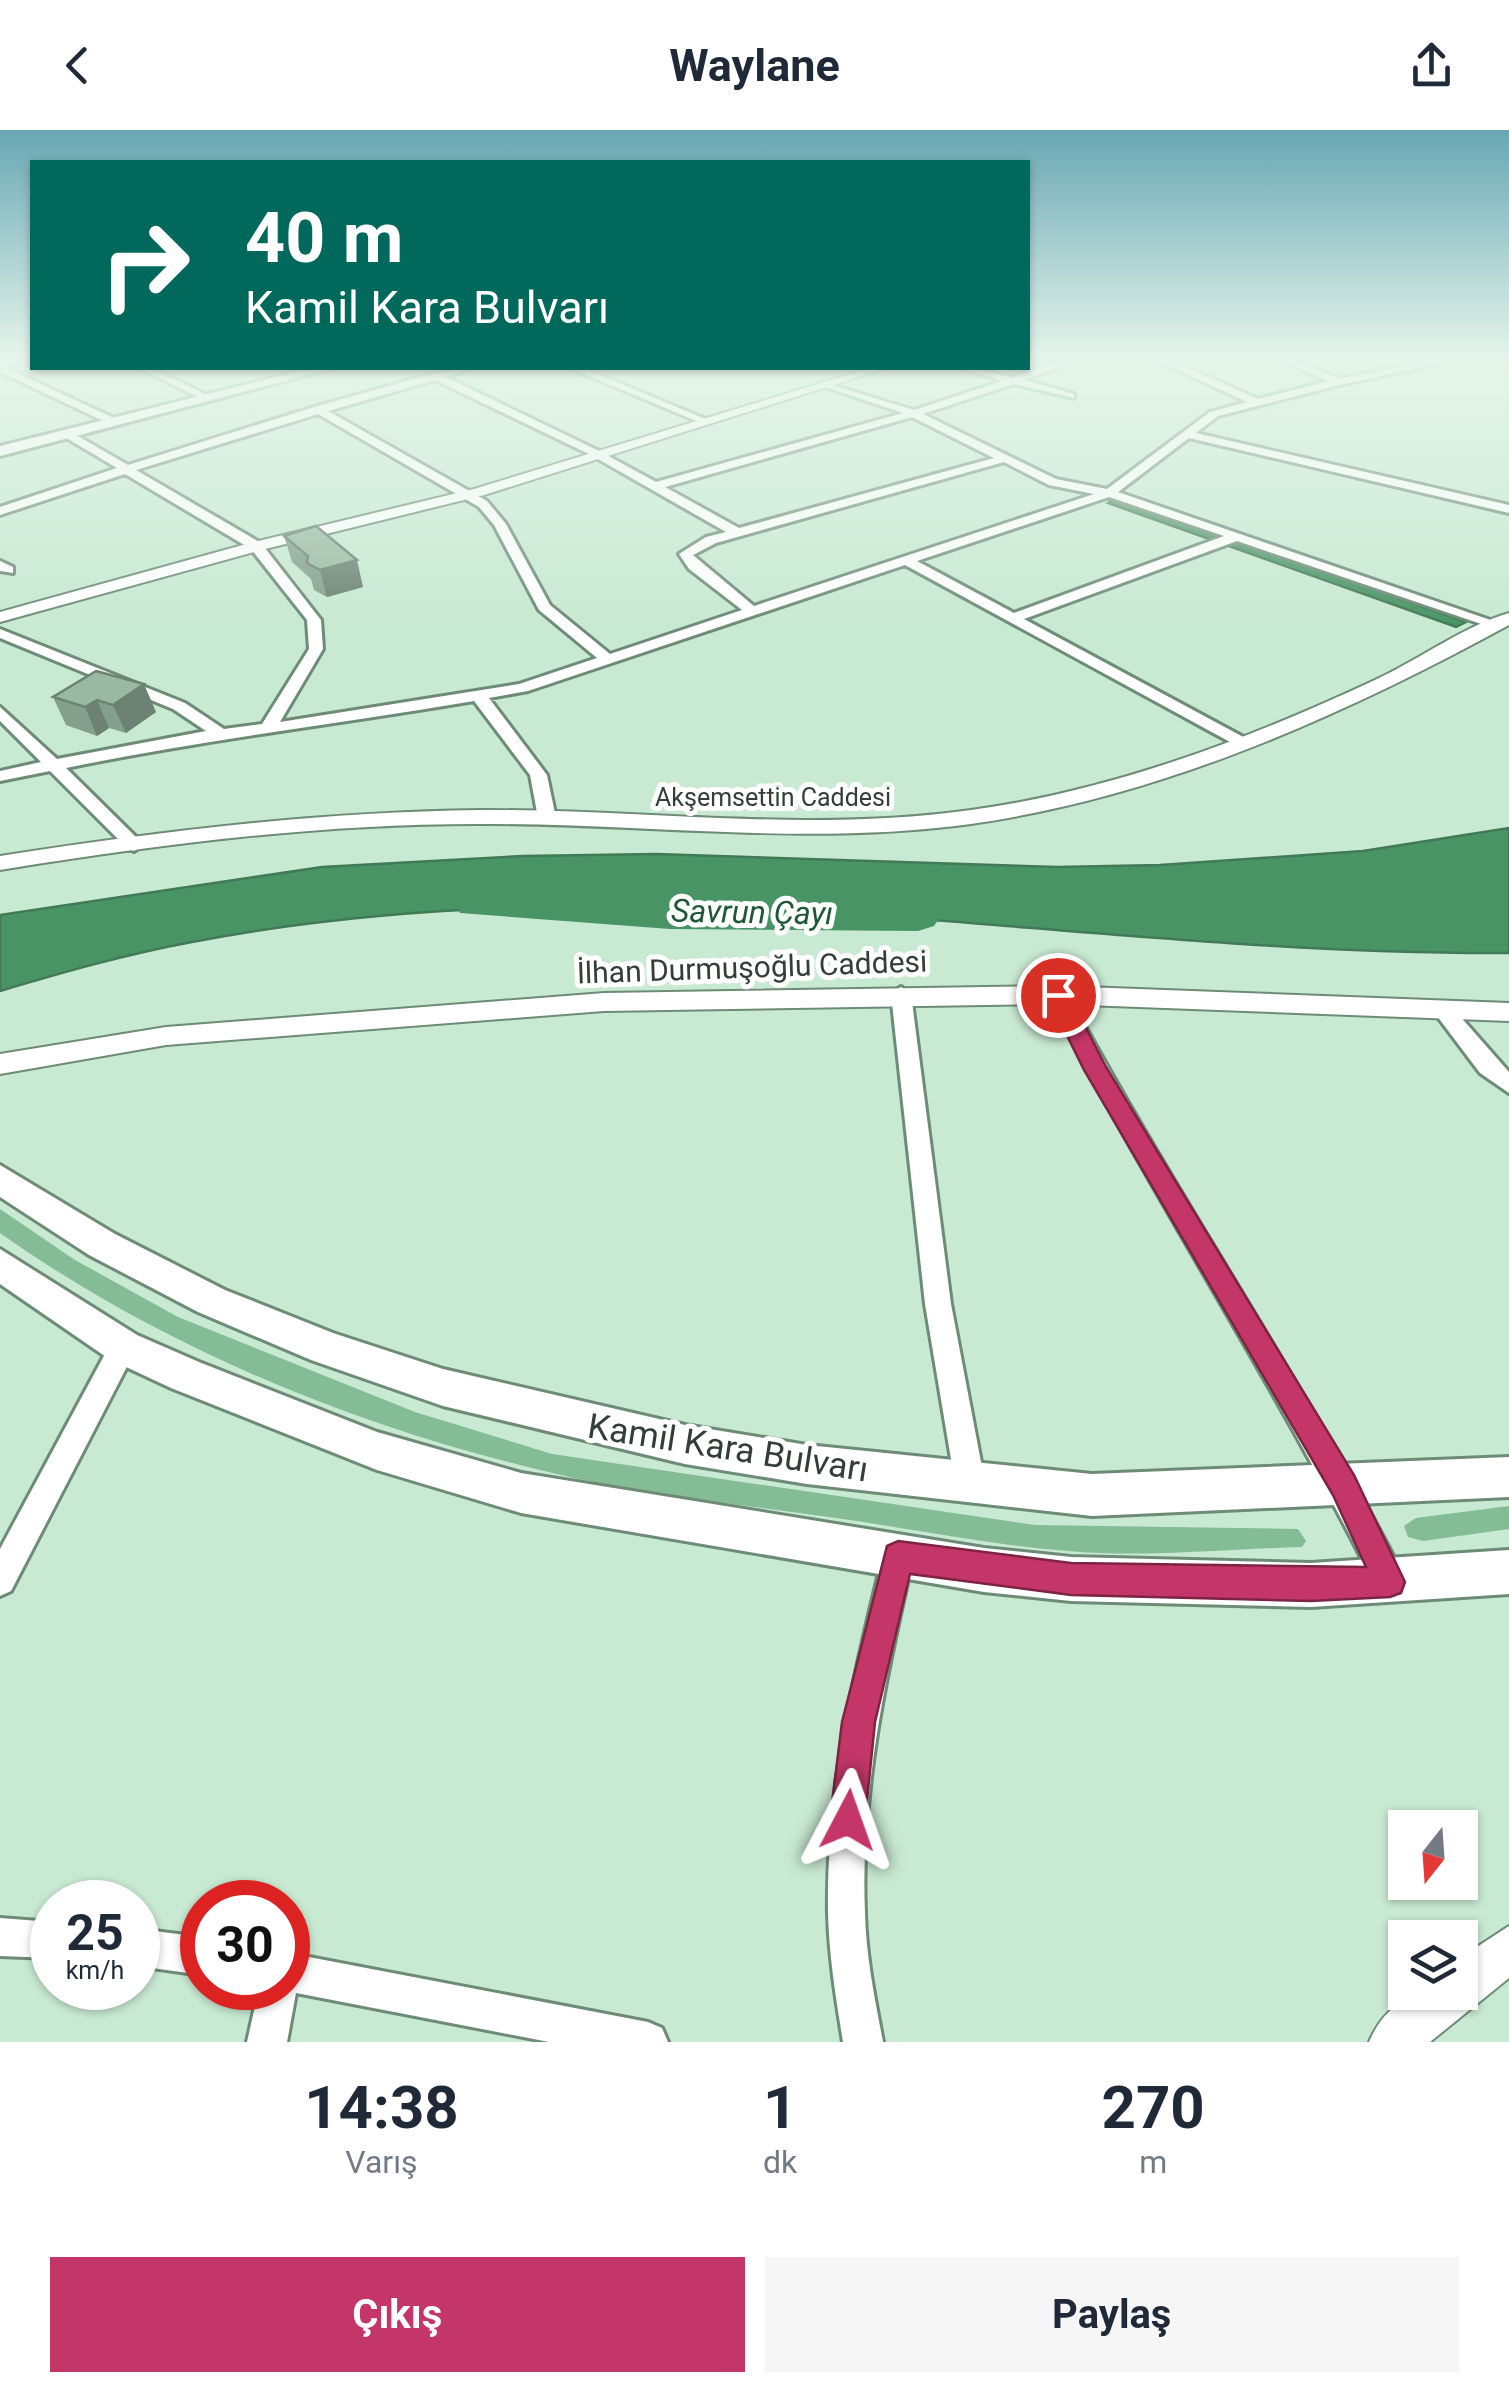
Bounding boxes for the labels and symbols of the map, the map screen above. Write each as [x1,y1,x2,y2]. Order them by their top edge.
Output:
street label: Akşemsettin Caddesi [655,783,891,812]
water label: Savrun Çayı [671,892,833,932]
street label: İlhan Durmuşoğlu Caddesi [576,943,928,991]
pin [1016,953,1101,1038]
street label: Kamil Kara Bulvarı [585,1406,871,1490]
position arrow [796,1768,900,1872]
north arrow [1388,1810,1478,1900]
speed limit sign: 30 [180,1880,310,2010]

